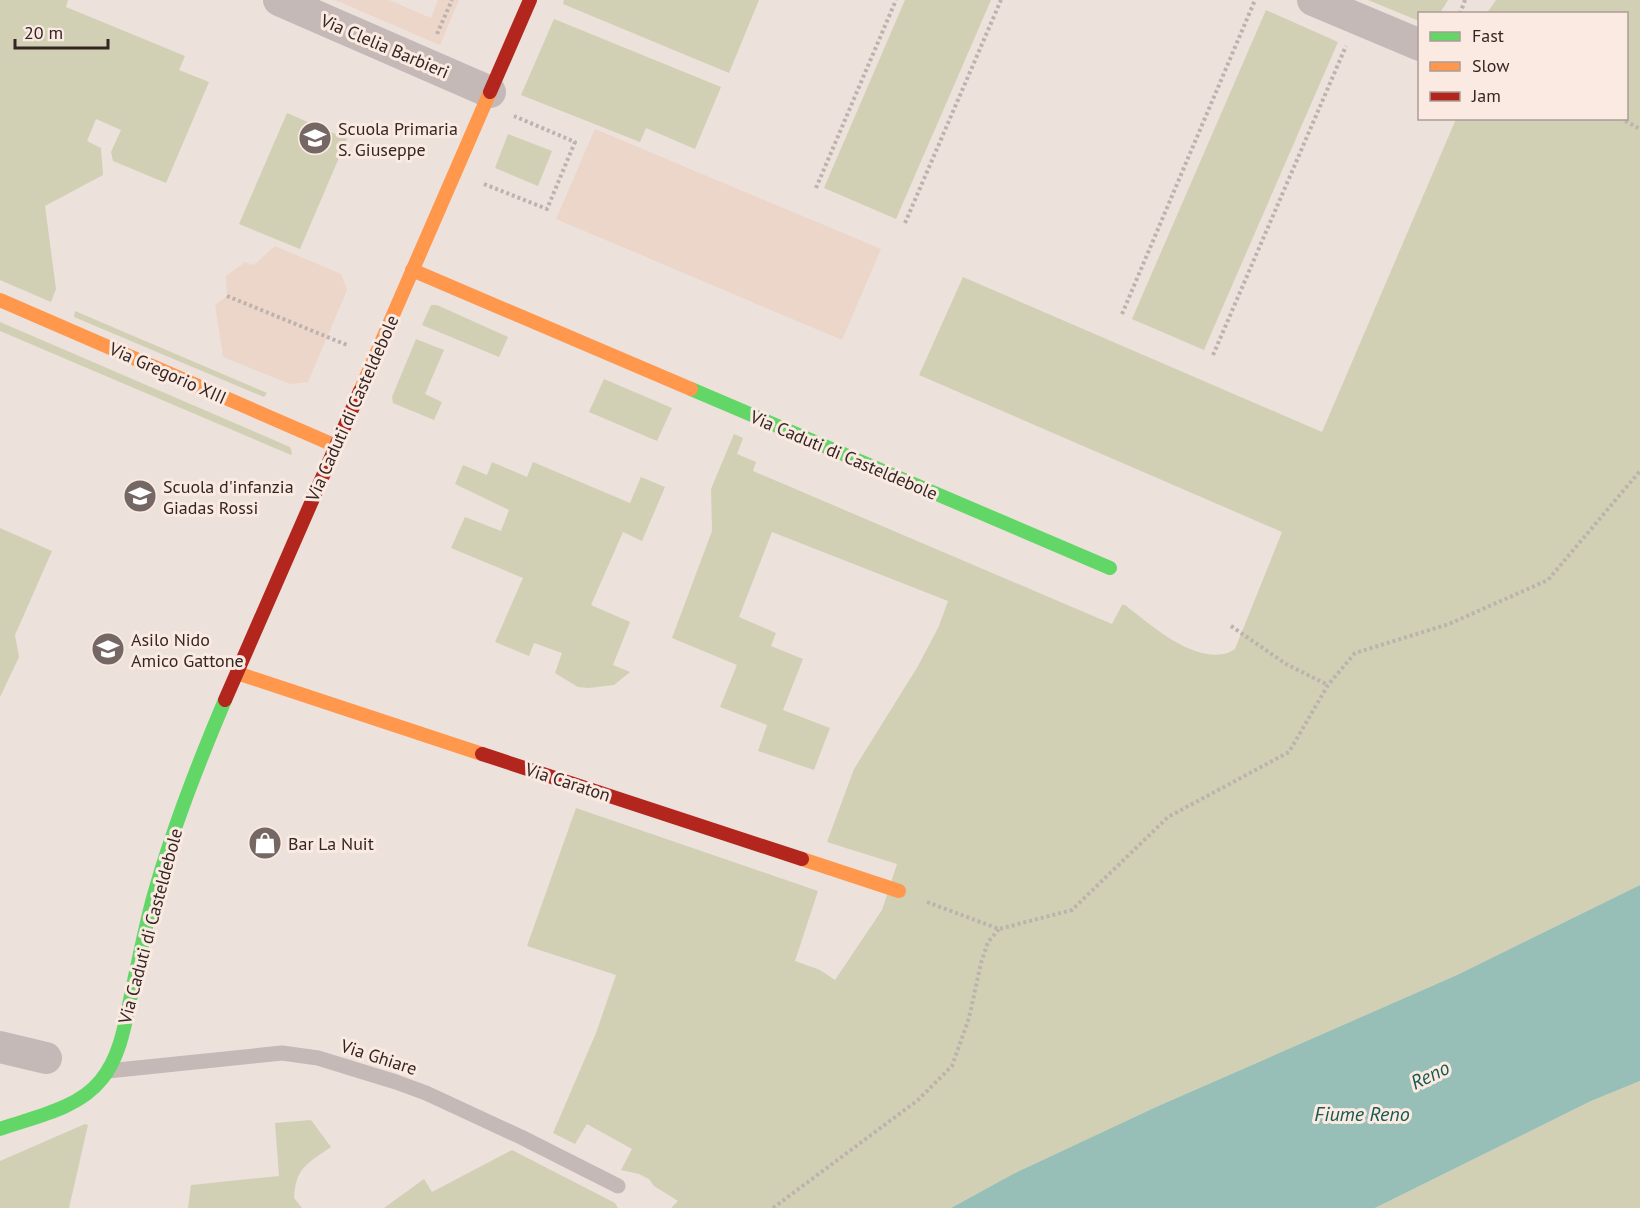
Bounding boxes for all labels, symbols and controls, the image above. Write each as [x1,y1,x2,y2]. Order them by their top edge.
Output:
street label: Via Clelia Barbieri [316,8,453,83]
scale bar [15,12,108,50]
legend [1418,12,1628,120]
text: 20 m [24,21,63,44]
text: Fast [1472,24,1504,47]
text: Slow [1472,54,1510,77]
text: Jam [1471,84,1501,107]
place label: Scuola Primaria S. Giuseppe [338,117,458,161]
school or university icon: Scuola Primaria S. Giuseppe [297,120,333,156]
street label: Via Caduti di Casteldebole [300,311,403,506]
street label: Via Gregorio XIII [105,336,230,409]
street label: Via Caduti di Casteldebole [746,405,941,505]
place label: Scuola d'infanzia Giadas Rossi [163,475,294,519]
school or university icon: Scuola d'infanzia Giadas Rossi [122,478,158,514]
place label: Asilo Nido Amico Gattone [131,628,244,672]
school or university icon: Asilo Nido Amico Gattone [90,631,126,667]
street label: Via Caraton [522,757,613,807]
shop icon: Bar La Nuit [247,825,283,861]
street label: Via Caduti di Casteldebole [113,826,187,1027]
place label: Bar La Nuit [288,832,374,855]
street label: Via Ghiare [337,1034,420,1080]
water label: Reno [1406,1054,1454,1095]
water label: Fiume Reno [1314,1101,1410,1127]

